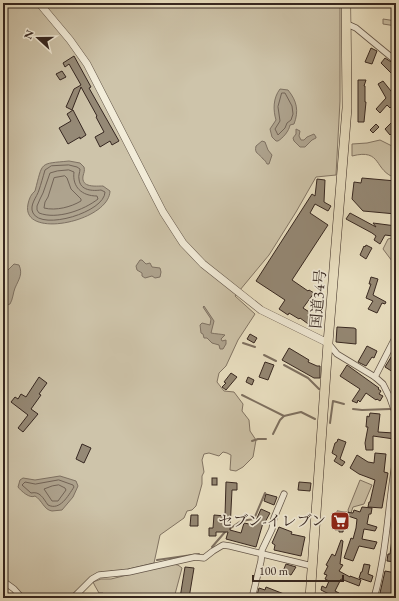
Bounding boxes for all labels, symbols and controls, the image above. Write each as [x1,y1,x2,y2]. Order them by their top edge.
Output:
north arrow [18,18,58,58]
text: N [21,28,37,41]
street label: 国道34号 [305,269,330,329]
supermarket icon: セブン-イレブン [329,510,351,532]
place label: セブン-イレブン [218,511,326,530]
scale bar [253,557,343,583]
text: 100 m [259,563,289,579]

